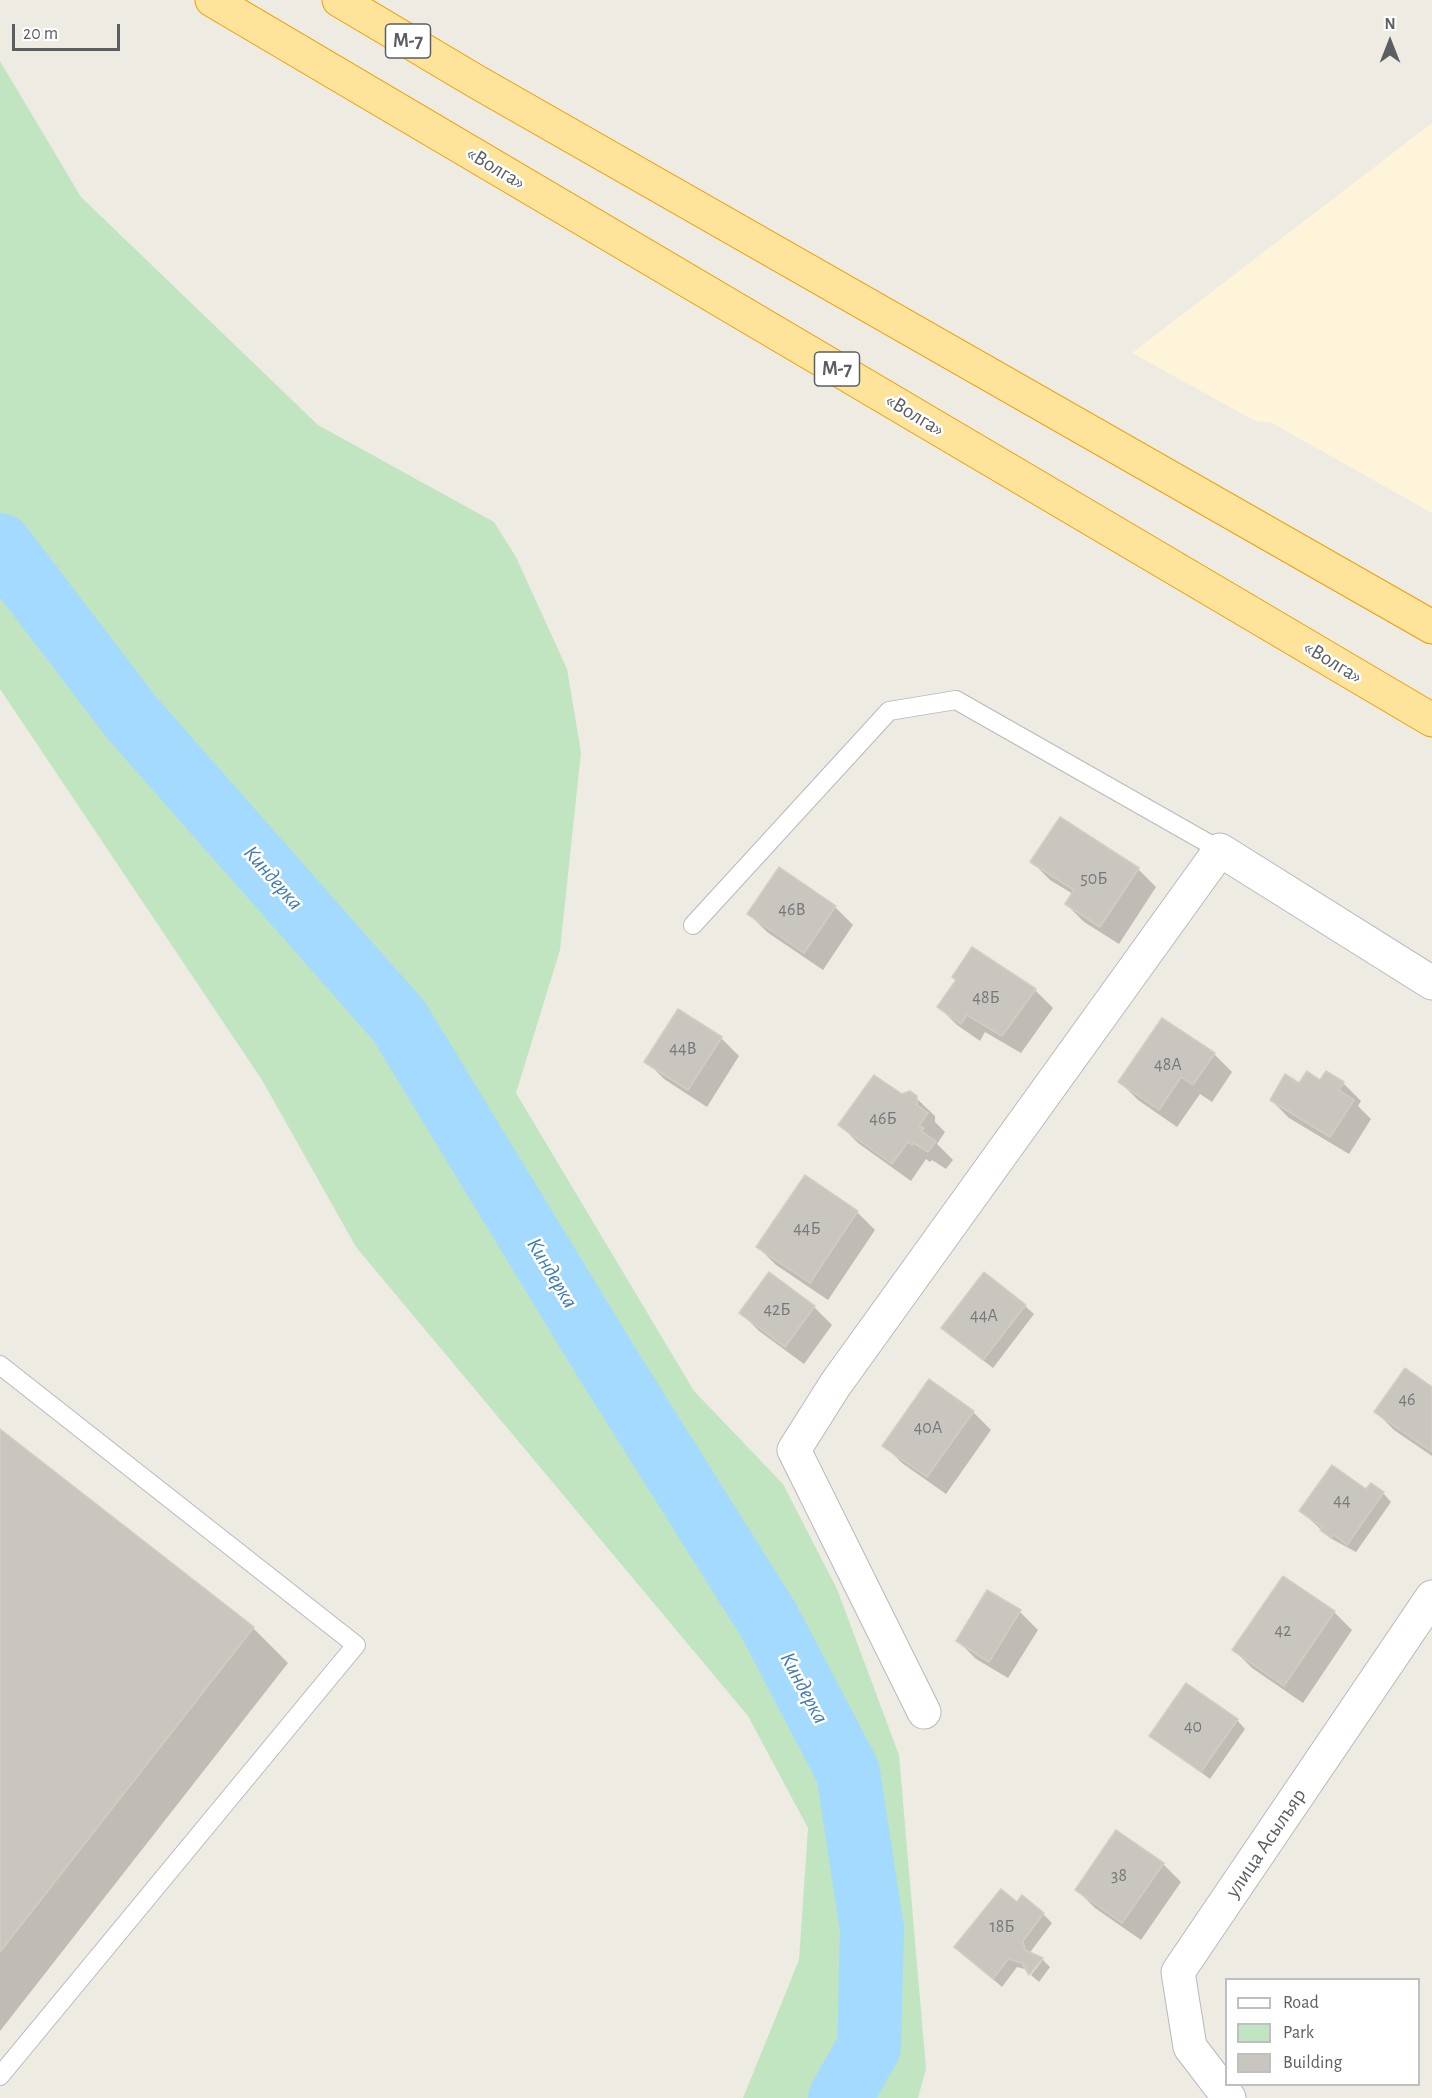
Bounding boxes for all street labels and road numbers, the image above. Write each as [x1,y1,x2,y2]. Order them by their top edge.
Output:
road number: М-7 [386,24,430,58]
street label: «Волга» [462,141,530,195]
road number: М-7 [814,352,860,386]
street label: «Волга» [881,388,949,442]
street label: «Волга» [1299,635,1367,689]
street label: улица Асылъяр [1220,1784,1312,1902]

